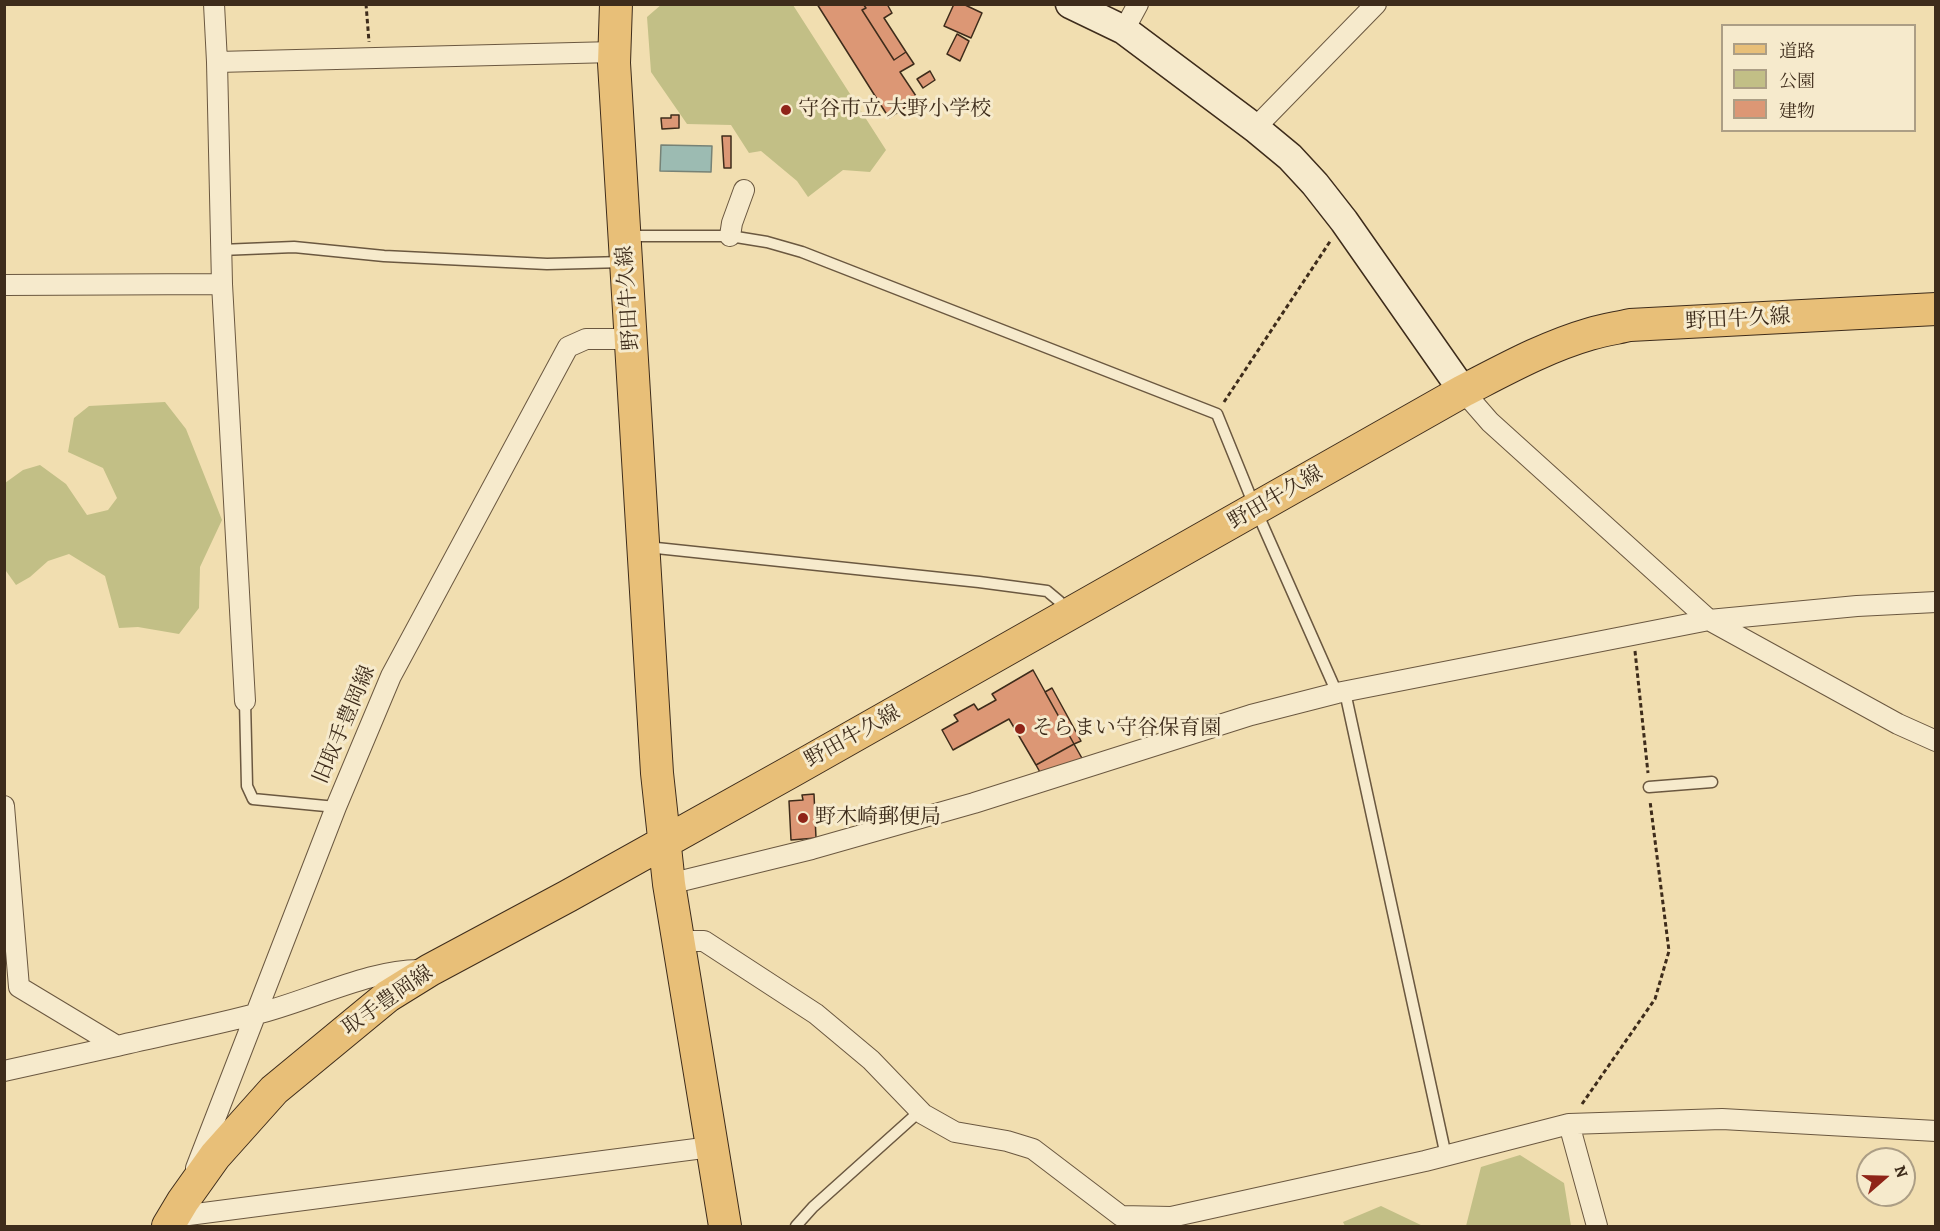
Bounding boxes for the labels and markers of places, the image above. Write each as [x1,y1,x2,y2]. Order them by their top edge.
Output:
place label: 守谷市立 大野小学校 [798,97,991,123]
marker: 守谷市立 大野小学校 [779,103,793,117]
place label: そらまい守谷保育園 [1032,716,1221,742]
marker: そらまい守谷保育園 [1013,722,1027,736]
place label: 野木崎郵便局 [815,805,941,831]
marker: 野木崎郵便局 [796,811,810,825]

